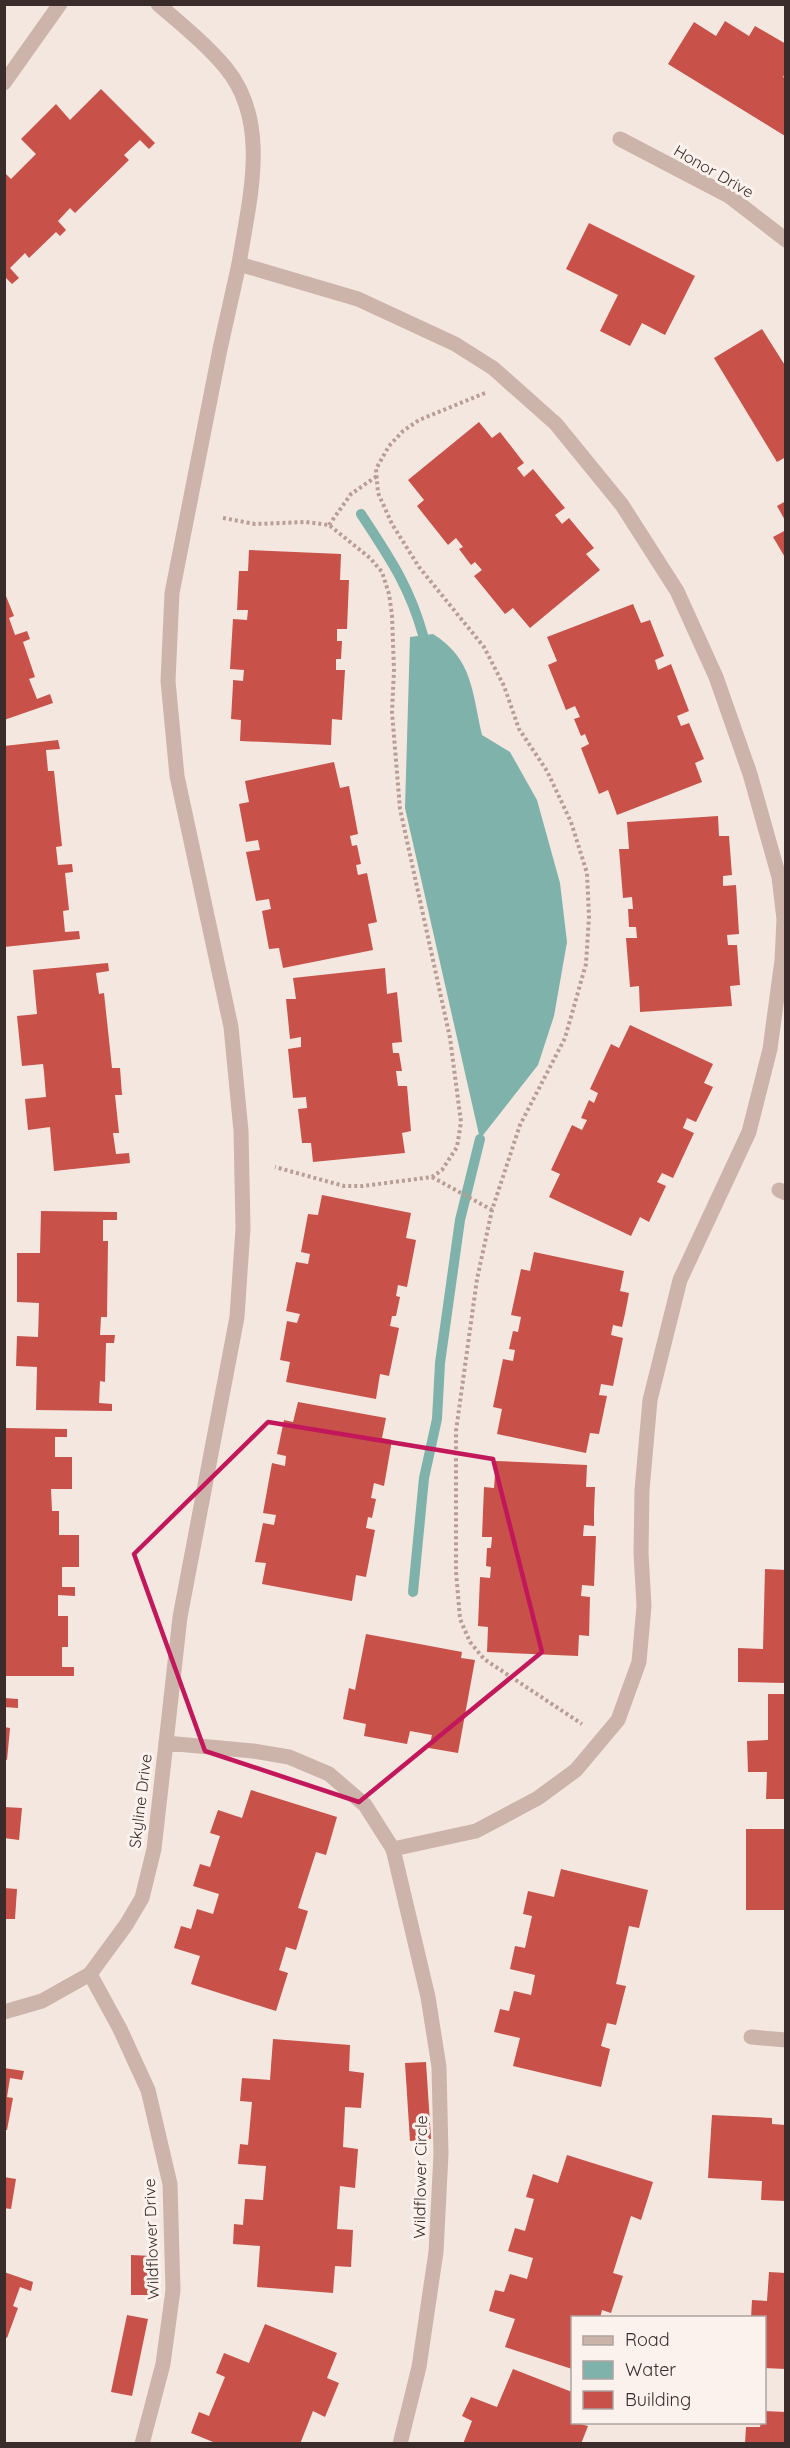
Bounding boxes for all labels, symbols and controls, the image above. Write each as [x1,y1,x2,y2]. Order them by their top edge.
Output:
street label: Honor Drive [670,140,758,202]
street label: Skyline Drive [124,1753,156,1849]
street label: Wildflower Circle [409,2115,431,2239]
street label: Wildflower Drive [139,2178,163,2300]
legend [571,2316,766,2424]
text: Road [625,2328,670,2351]
text: Water [625,2358,676,2381]
text: Building [625,2388,691,2411]

